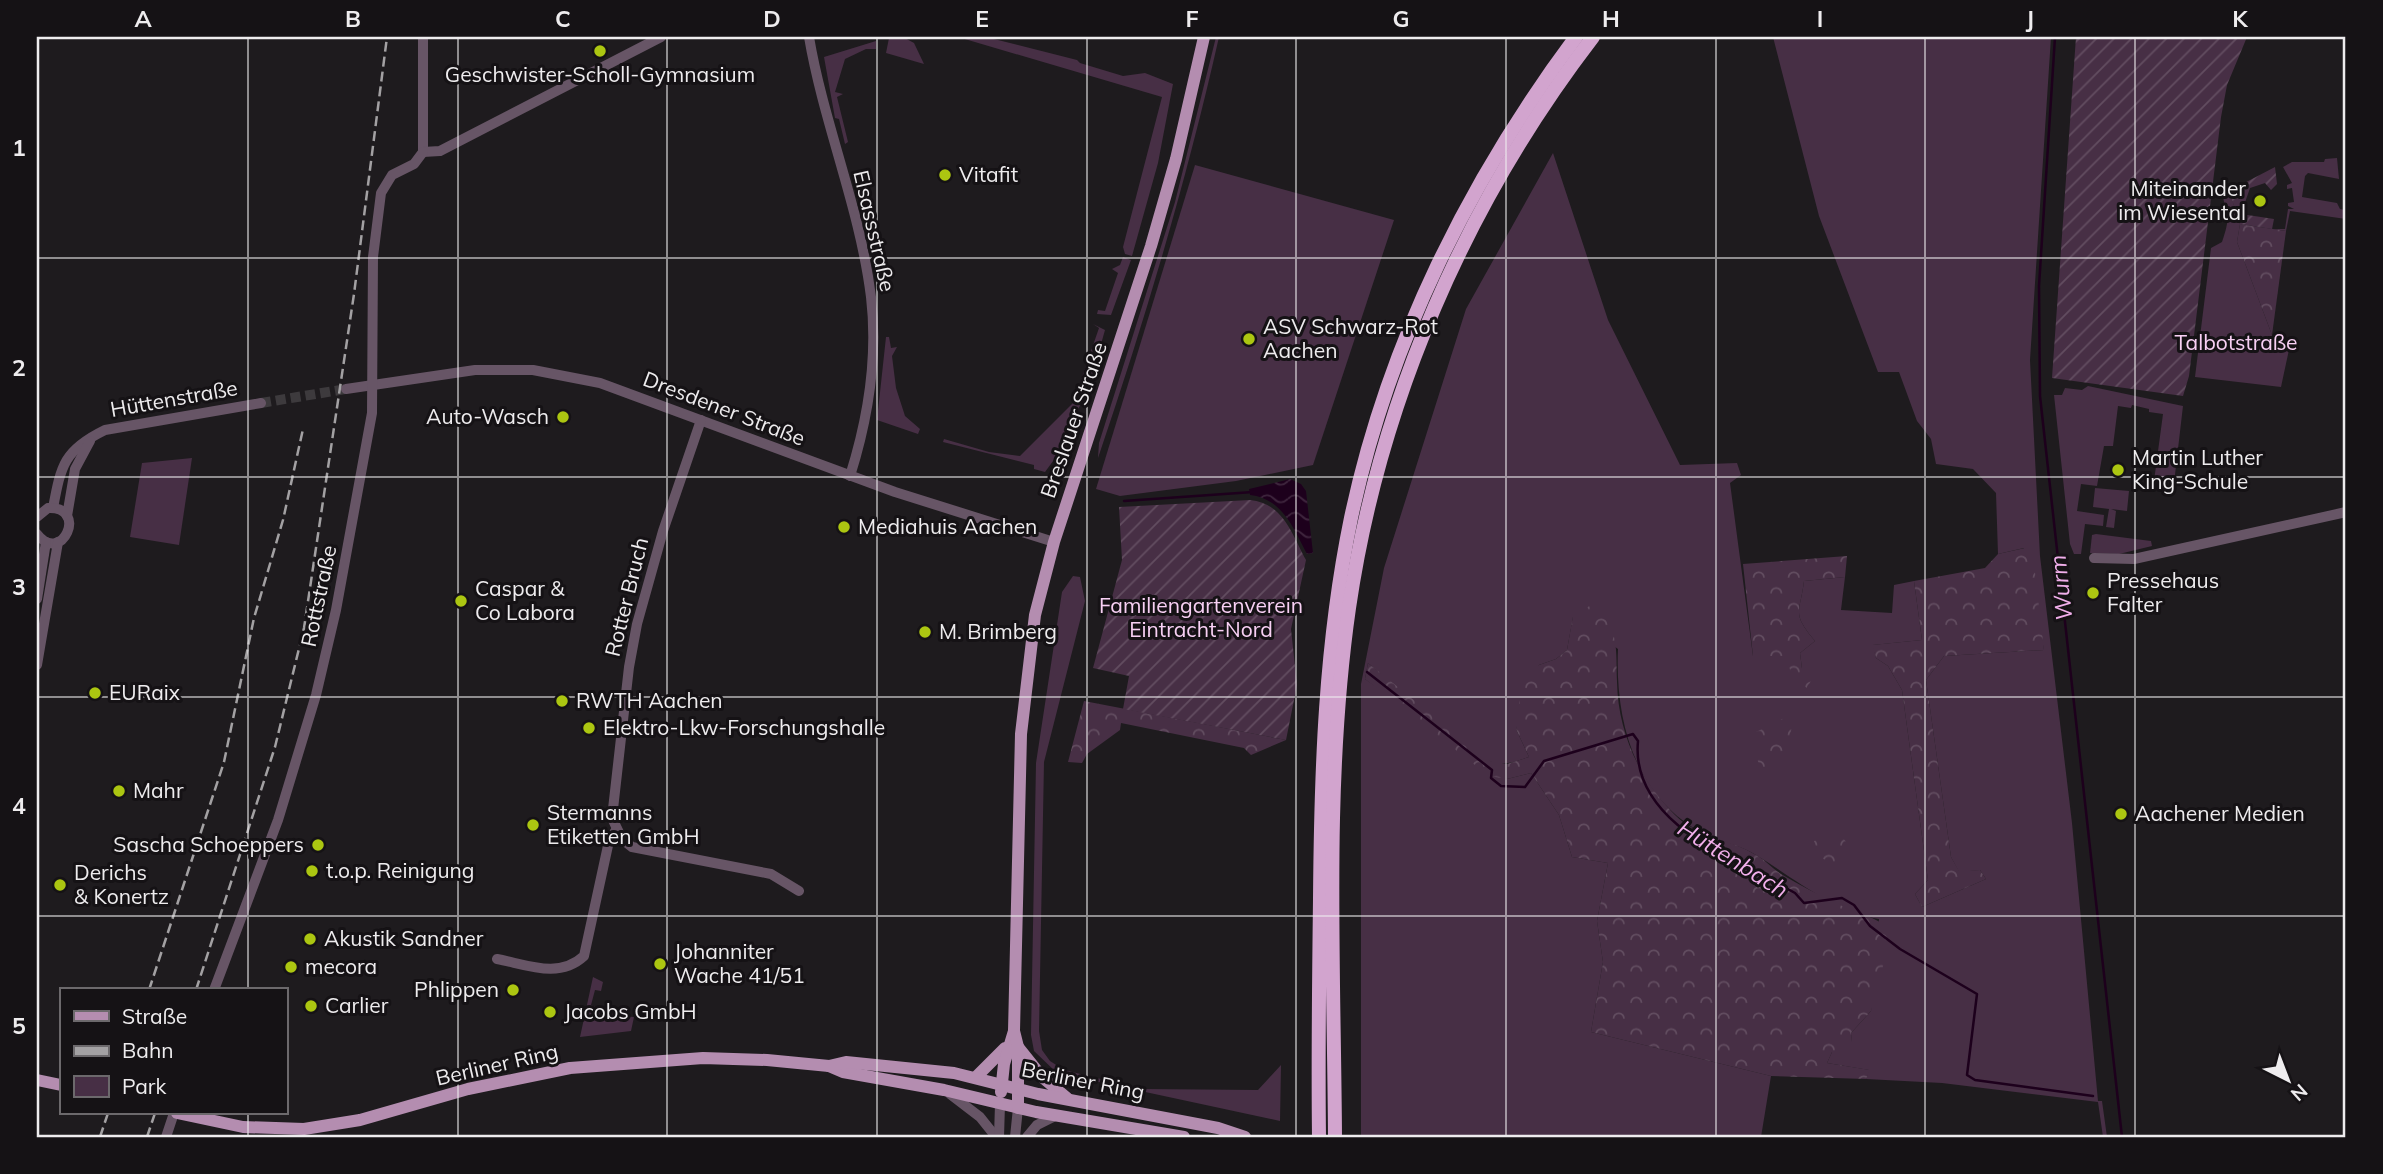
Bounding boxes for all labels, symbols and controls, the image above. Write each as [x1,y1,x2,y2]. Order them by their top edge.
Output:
text: A [134,4,152,33]
text: B [345,4,361,33]
text: C [555,4,571,33]
text: D [763,4,781,33]
text: E [975,4,989,33]
text: F [1185,4,1199,33]
text: G [1392,4,1410,33]
text: H [1602,4,1620,33]
text: I [1817,4,1823,33]
text: J [2026,4,2034,33]
text: K [2232,4,2249,33]
marker: Geschwister-Scholl-Gymnasium [592,43,608,59]
place label: Geschwister-Scholl-Gymnasium [445,61,755,87]
text: 1 [12,133,26,162]
place label: Vitafit [959,161,1018,187]
marker: Vitafit [937,167,953,183]
street label: Elsassstraße [848,168,902,294]
place label: Miteinander im Wiesental [2118,175,2246,225]
marker: Miteinander im Wiesental [2252,193,2268,209]
place label: ASV Schwarz-Rot Aachen [1263,313,1438,363]
park label: Talbotstraße [2174,329,2298,355]
marker: ASV Schwarz-Rot Aachen [1241,331,1257,347]
street label: Breslauer Straße [1034,338,1112,501]
text: 2 [12,353,26,382]
street label: Dresdener Straße [640,365,809,451]
street label: Hüttenstraße [108,374,239,422]
place label: Auto-Wasch [426,403,549,429]
marker: Auto-Wasch [555,409,571,425]
place label: Martin Luther King-Schule [2132,444,2263,494]
marker: Martin Luther King-Schule [2110,462,2126,478]
place label: Mediahuis Aachen [858,513,1037,539]
marker: Mediahuis Aachen [836,519,852,535]
street label: Rotter Bruch [599,535,653,659]
street label: Rottstraße [295,543,341,649]
water label: Wurm [2043,554,2078,623]
place label: Pressehaus Falter [2107,567,2219,617]
text: 3 [12,572,26,601]
place label: Caspar & Co Labora [475,575,575,625]
marker: Pressehaus Falter [2085,585,2101,601]
park label: Familiengartenverein Eintracht-Nord [1099,592,1303,642]
marker: Caspar & Co Labora [453,593,469,609]
place label: M. Brimberg [939,618,1057,644]
marker: M. Brimberg [917,624,933,640]
place label: EURaix [109,679,180,705]
marker: EURaix [87,685,103,701]
place label: RWTH Aachen [576,687,723,713]
marker: RWTH Aachen [554,693,570,709]
place label: Elektro-Lkw-Forschungshalle [603,714,885,740]
marker: Elektro-Lkw-Forschungshalle [581,720,597,736]
place label: Mahr [133,777,184,803]
marker: Mahr [111,783,127,799]
text: 4 [12,791,26,820]
place label: Stermanns Etiketten GmbH [547,799,700,849]
place label: Aachener Medien [2135,800,2305,826]
marker: Aachener Medien [2113,806,2129,822]
water label: Hüttenbach [1673,813,1794,904]
marker: Stermanns Etiketten GmbH [525,817,541,833]
place label: Sascha Schoeppers [113,831,304,857]
marker: Sascha Schoeppers [310,837,326,853]
place label: t.o.p. Reinigung [326,857,474,883]
place label: Derichs & Konertz [74,859,169,909]
marker: t.o.p. Reinigung [304,863,320,879]
marker: Derichs & Konertz [52,877,68,893]
place label: Akustik Sandner [324,925,484,951]
marker: Akustik Sandner [302,931,318,947]
place label: Johanniter Wache 41/51 [674,938,805,988]
place label: mecora [305,953,377,979]
marker: Johanniter Wache 41/51 [652,956,668,972]
marker: mecora [283,959,299,975]
place label: Phlippen [414,976,499,1002]
marker: Phlippen [505,982,521,998]
legend [60,988,287,1114]
place label: Carlier [325,992,389,1018]
marker: Carlier [303,998,319,1014]
place label: Jacobs GmbH [564,998,697,1024]
text: Straße [122,1003,187,1029]
marker: Jacobs GmbH [542,1004,558,1020]
text: 5 [12,1011,26,1040]
text: Bahn [122,1037,174,1063]
street label: Berliner Ring [433,1037,560,1091]
north arrow [2254,1044,2324,1114]
street label: Berliner Ring [1020,1055,1147,1105]
text: Park [122,1073,166,1099]
text: N [2286,1079,2313,1106]

